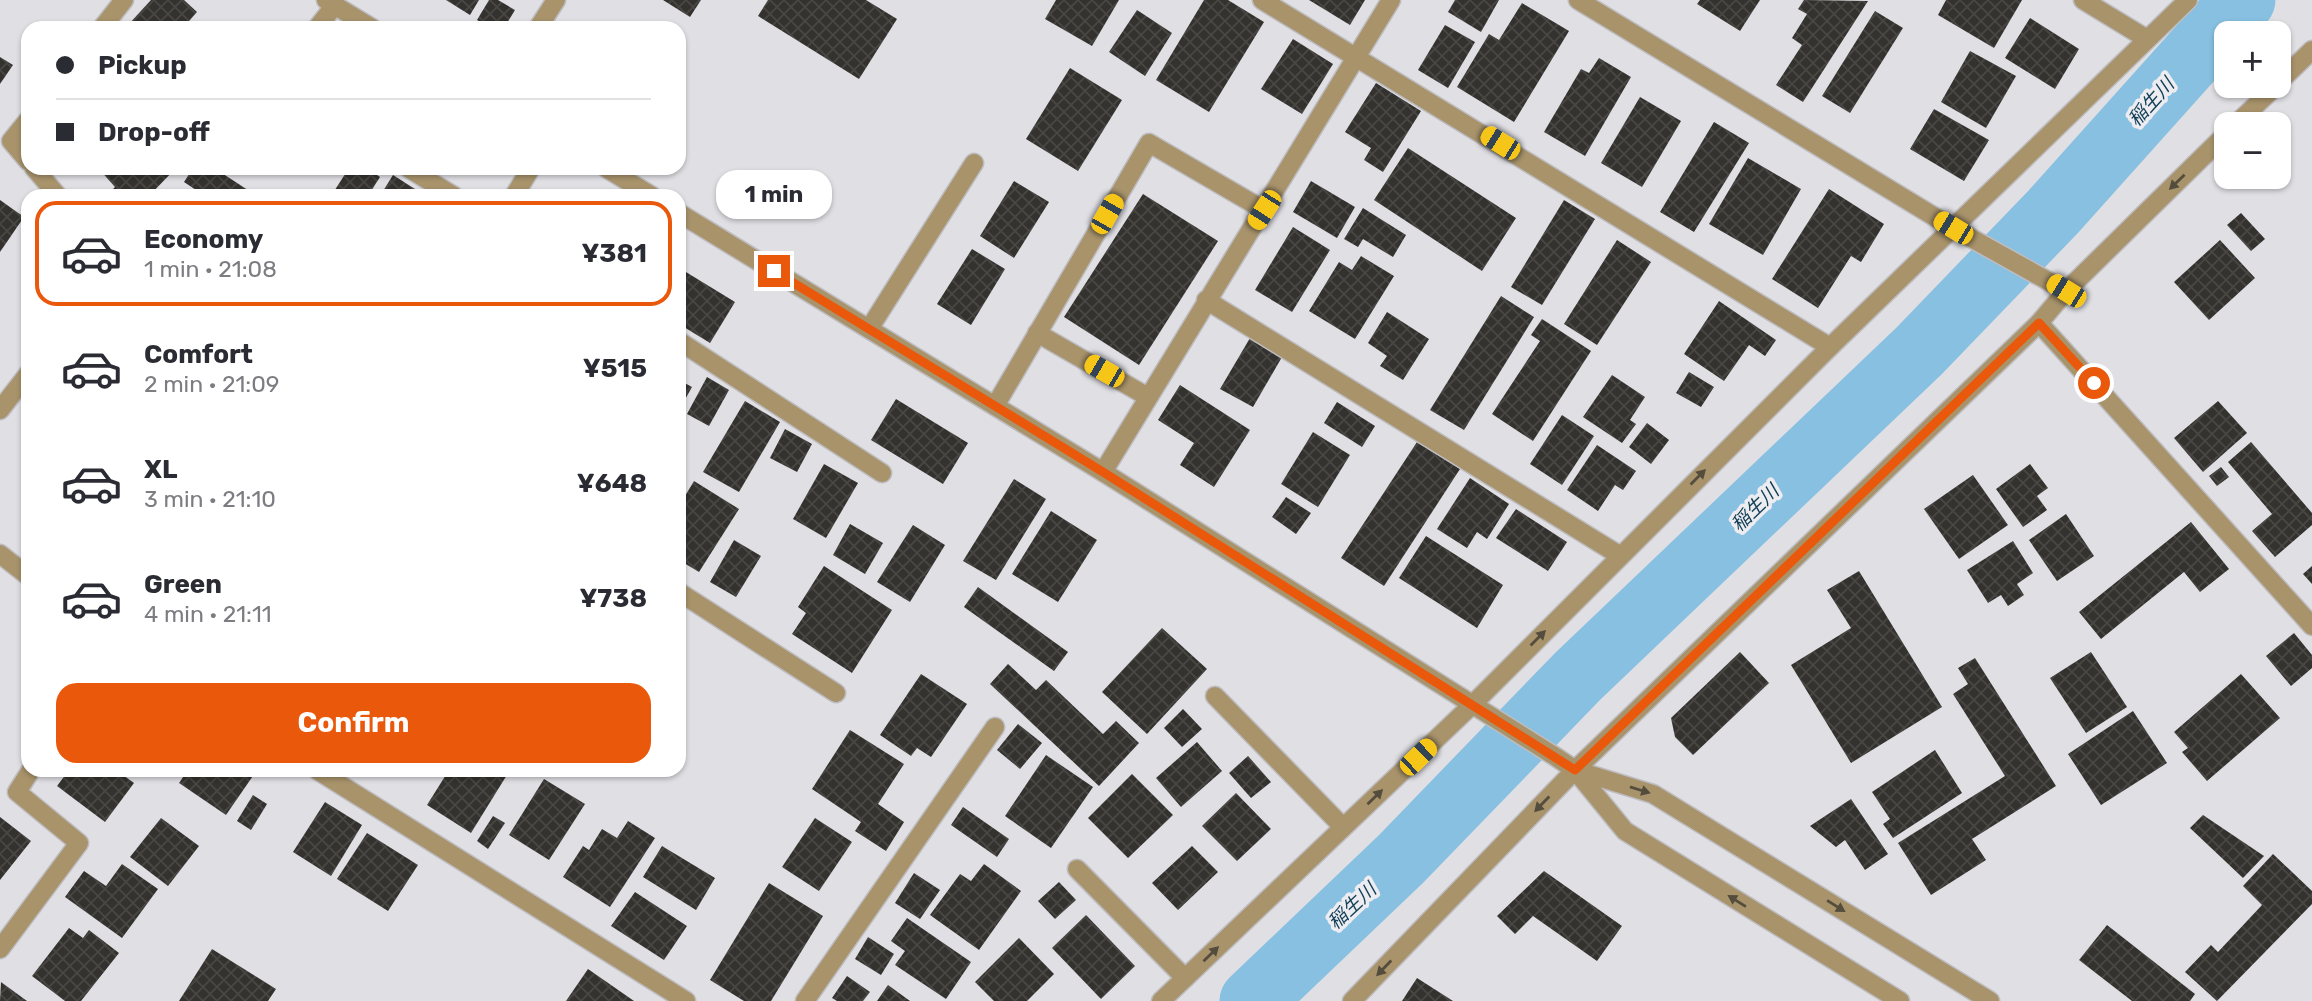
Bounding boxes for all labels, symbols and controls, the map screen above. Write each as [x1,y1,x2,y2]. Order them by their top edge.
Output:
map controls [2214,21,2291,189]
button: + [2214,21,2291,98]
text: Pickup [98,50,187,81]
water label: 稲生川 [2123,72,2180,131]
button: − [2214,112,2291,189]
text: Drop-off [98,117,210,148]
car [1477,123,1524,163]
callout: 1 min [716,170,832,218]
one-way arrow [2169,174,2185,190]
text: 1 min [745,180,803,208]
car [1244,187,1285,233]
car [1088,191,1127,237]
car [1930,208,1977,248]
icon: car [60,222,123,285]
text: Economy [144,224,263,255]
text: ¥381 [581,238,647,269]
text: 1 min · 21:08 [144,255,277,283]
route end [758,255,790,287]
car [2043,271,2090,311]
icon: car [60,337,123,400]
text: Comfort [144,339,253,370]
car [1081,351,1128,391]
text: ¥515 [583,353,647,384]
route start [2078,367,2110,399]
text: 2 min · 21:09 [144,370,279,398]
icon: car [60,452,123,515]
text: XL [144,454,177,485]
text: ¥648 [577,468,647,499]
one-way arrow [1690,468,1707,485]
water label: 稲生川 [1727,479,1785,536]
text: 3 min · 21:10 [144,485,276,513]
icon: car [60,567,123,630]
text: Green [144,569,222,600]
text: ¥738 [579,583,647,614]
text: 4 min · 21:11 [144,600,272,628]
one-way arrow [1529,629,1546,646]
button: Confirm [56,683,651,763]
car [1396,735,1441,779]
one-way arrow [1630,785,1651,795]
one-way arrow [1366,789,1384,805]
one-way arrow [1535,795,1551,812]
water label: 稲生川 [1323,877,1382,934]
one-way arrow [1728,894,1747,907]
one-way arrow [1826,900,1845,912]
one-way arrow [1202,945,1219,962]
one-way arrow [1377,959,1393,976]

